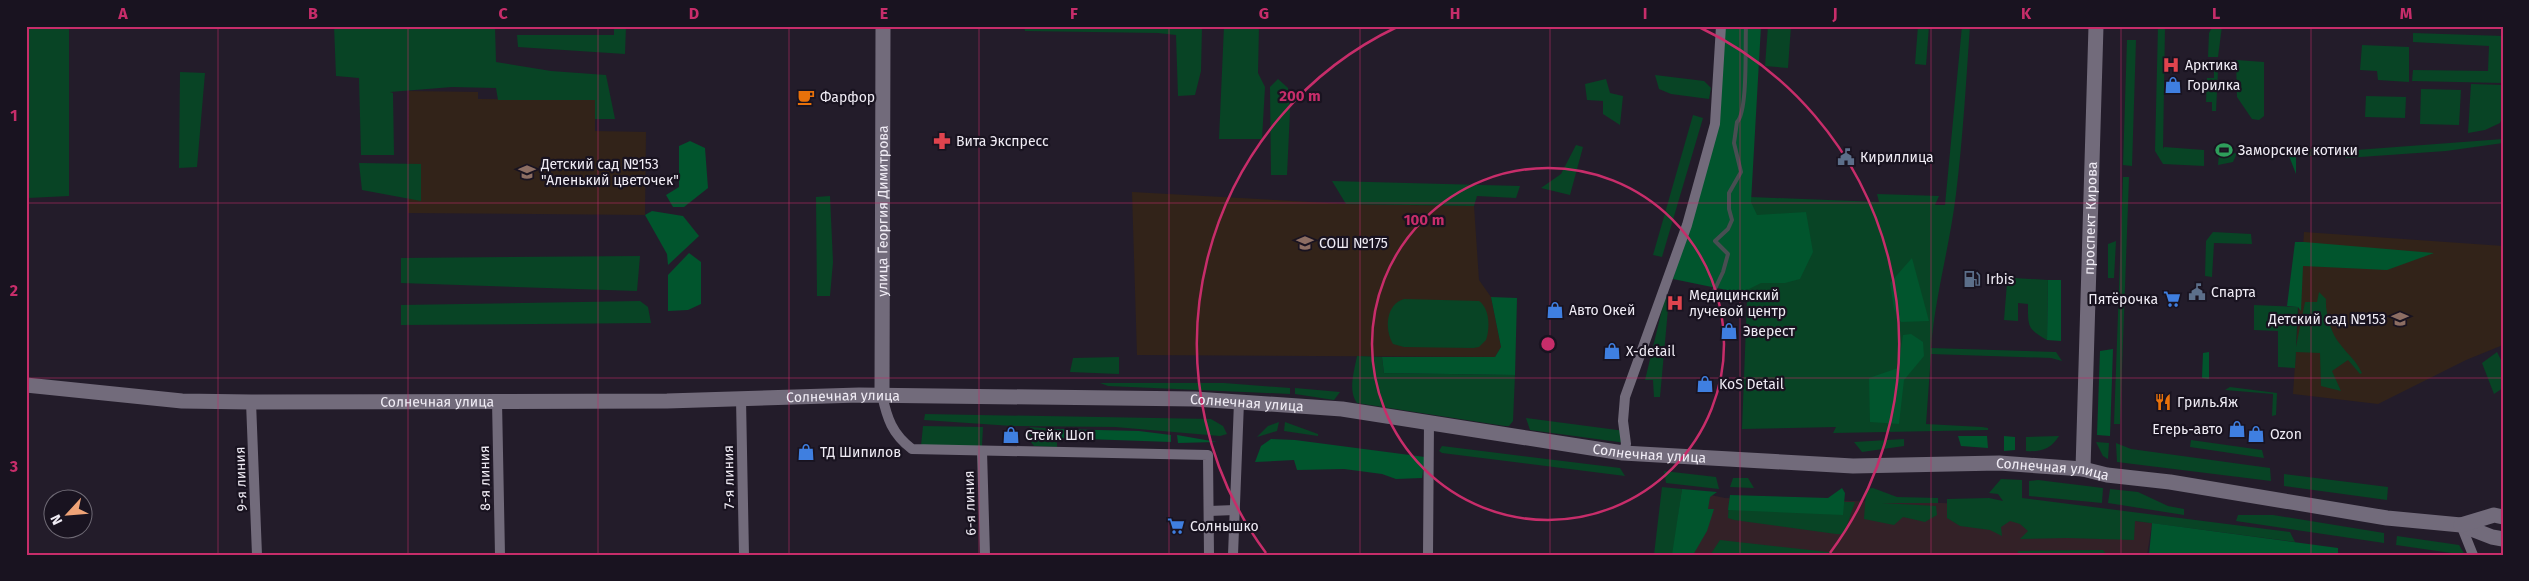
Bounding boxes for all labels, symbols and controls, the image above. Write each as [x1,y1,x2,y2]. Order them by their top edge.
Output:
text: A [117,4,128,23]
text: B [308,4,318,23]
text: C [498,4,508,23]
text: D [689,4,699,23]
text: E [880,4,888,23]
text: F [1070,4,1078,23]
text: G [1259,4,1269,23]
text: H [1450,4,1460,23]
text: I [1643,4,1647,23]
text: J [1831,4,1838,23]
text: K [2021,4,2032,23]
text: L [2212,4,2220,23]
text: M [2400,4,2413,23]
hospital icon: Арктика [2161,55,2181,75]
place label: Арктика [2185,57,2238,74]
shop icon: Горилка [2163,75,2183,95]
place label: Горилка [2187,77,2240,94]
cafe icon: Фарфор [796,87,816,107]
text: 200 m [1279,87,1321,105]
place label: Фарфор [820,89,875,106]
text: 1 [10,106,18,125]
street label: улица Георгия Димитрова [874,125,891,297]
pharmacy icon: Вита Экспресс [932,131,952,151]
place label: Вита Экспресс [956,133,1049,150]
sports icon: Заморские котики [2214,140,2234,160]
place label: Заморские котики [2238,142,2358,159]
public building icon: Кириллица [1836,147,1856,167]
place label: Кириллица [1860,149,1934,166]
place label: Детский сад №153 "Аленький цветочек" [540,156,679,189]
street label: проспект Кирова [2080,161,2101,275]
school or university icon: Детский сад №153 "Аленький цветочек" [517,162,537,182]
text: 100 m [1404,211,1444,229]
school or university icon: СОШ №175 [1295,233,1315,253]
place label: СОШ №175 [1319,235,1388,252]
fuel station icon: Irbis [1962,269,1982,289]
place label: Irbis [1986,271,2015,288]
text: 2 [10,281,18,300]
public building icon: Спарта [2187,282,2207,302]
place label: Спарта [2211,284,2256,301]
place label: Медицинский лучевой центр [1689,287,1786,320]
supermarket icon: Пятёрочка [2162,289,2182,309]
place label: Пятёрочка [2088,291,2158,308]
hospital icon: Медицинский лучевой центр [1665,293,1685,313]
shop icon: Авто Окей [1545,300,1565,320]
place label: Авто Окей [1569,302,1635,319]
school or university icon: Детский сад №153 [2390,309,2410,329]
place label: Детский сад №153 [2267,311,2386,328]
shop icon: Эверест [1719,321,1739,341]
place label: Эверест [1743,323,1796,340]
centre of rings [1539,335,1557,353]
shop icon: X-detail [1602,341,1622,361]
place label: X-detail [1626,343,1675,360]
shop icon: KoS Detail [1695,374,1715,394]
place label: KoS Detail [1719,376,1784,393]
street label: Солнечная улица [786,386,900,406]
street label: Солнечная улица [1190,390,1304,415]
restaurant icon: Гриль.Яж [2153,392,2173,412]
street label: Солнечная улица [380,393,494,410]
place label: Гриль.Яж [2177,394,2238,411]
shop icon: Егерь-авто [2227,419,2247,439]
place label: Егерь-авто [2152,421,2223,438]
shop icon: Ozon [2246,424,2266,444]
shop icon: Стейк Шоп [1001,425,1021,445]
place label: Ozon [2270,426,2302,443]
place label: Стейк Шоп [1025,427,1095,444]
street label: Солнечная улица [1591,440,1707,466]
shop icon: ТД Шипилов [796,442,816,462]
place label: ТД Шипилов [820,444,901,461]
street label: 8-я линия [476,445,494,511]
street label: 7-я линия [720,445,738,509]
street label: 9-я линия [231,446,251,512]
street label: Солнечная улица [1995,454,2111,484]
text: 3 [9,457,18,476]
street label: 6-я линия [960,470,980,536]
north arrow [42,488,92,538]
text: N [47,512,66,527]
supermarket icon: Солнышко [1166,516,1186,536]
place label: Солнышко [1190,518,1259,535]

